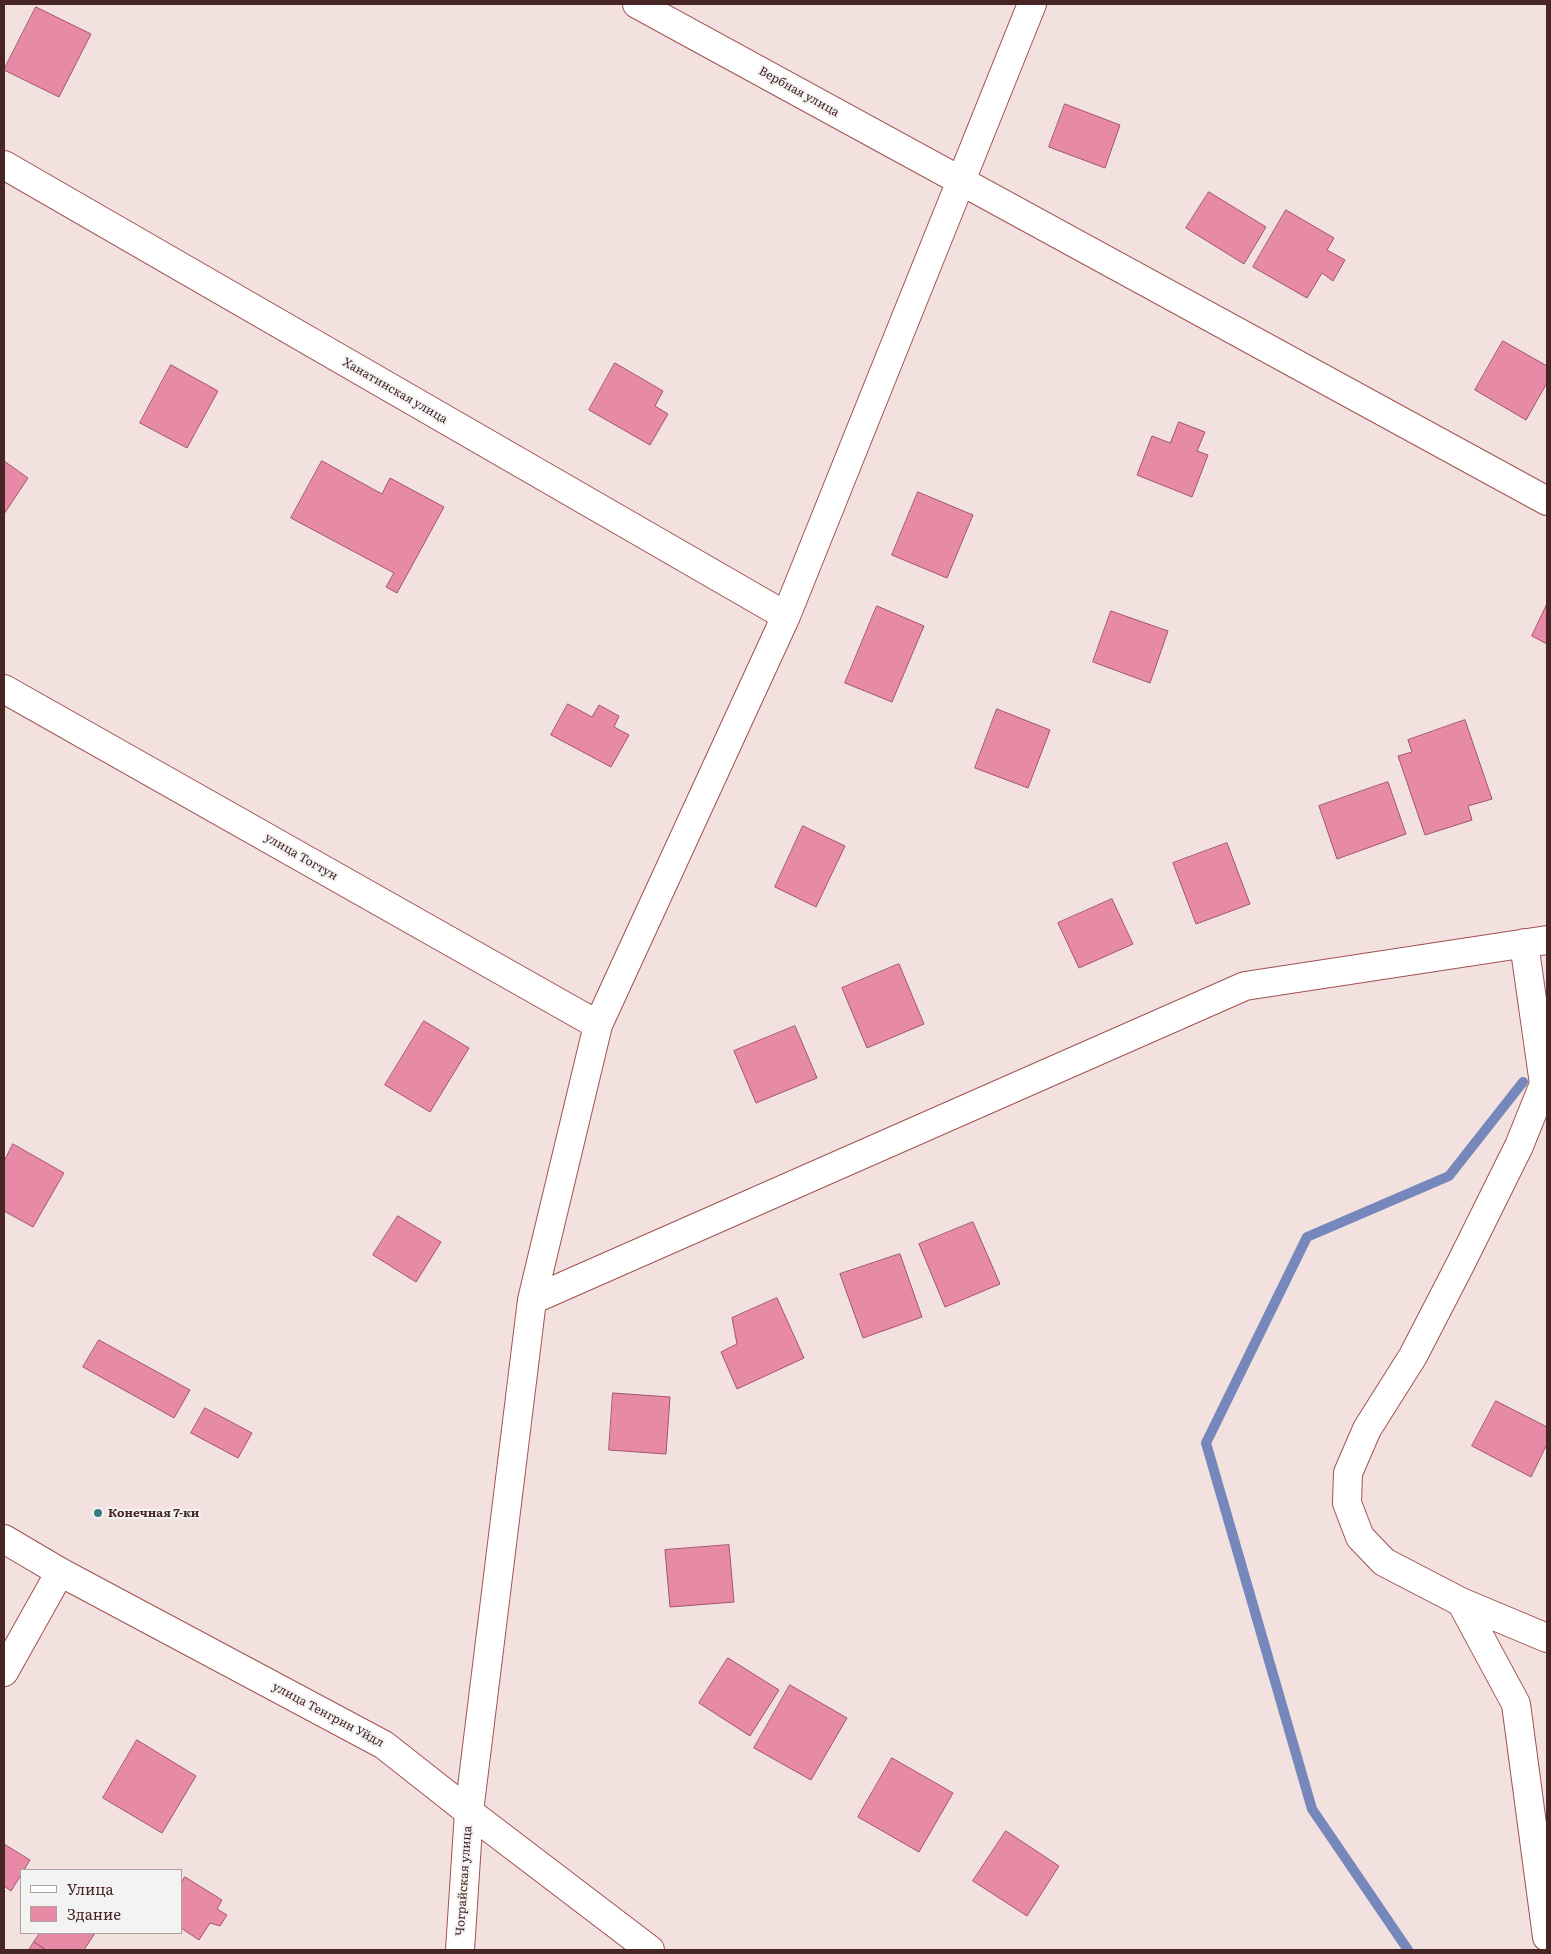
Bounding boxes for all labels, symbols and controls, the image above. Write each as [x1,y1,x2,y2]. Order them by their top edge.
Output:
street label: Вербная улица [756,64,842,120]
street label: Ханатинская улица [340,355,450,427]
street label: улица Тогтун [262,830,340,884]
place label: Конечная 7-ки [108,1506,199,1520]
marker: Конечная 7-ки [92,1507,104,1519]
street label: улица Тенгрин Уйдл [270,1680,386,1750]
street label: Чограйская улица [453,1825,475,1937]
legend [20,1869,182,1934]
text: Улица [67,1877,114,1900]
text: Здание [67,1902,121,1925]

